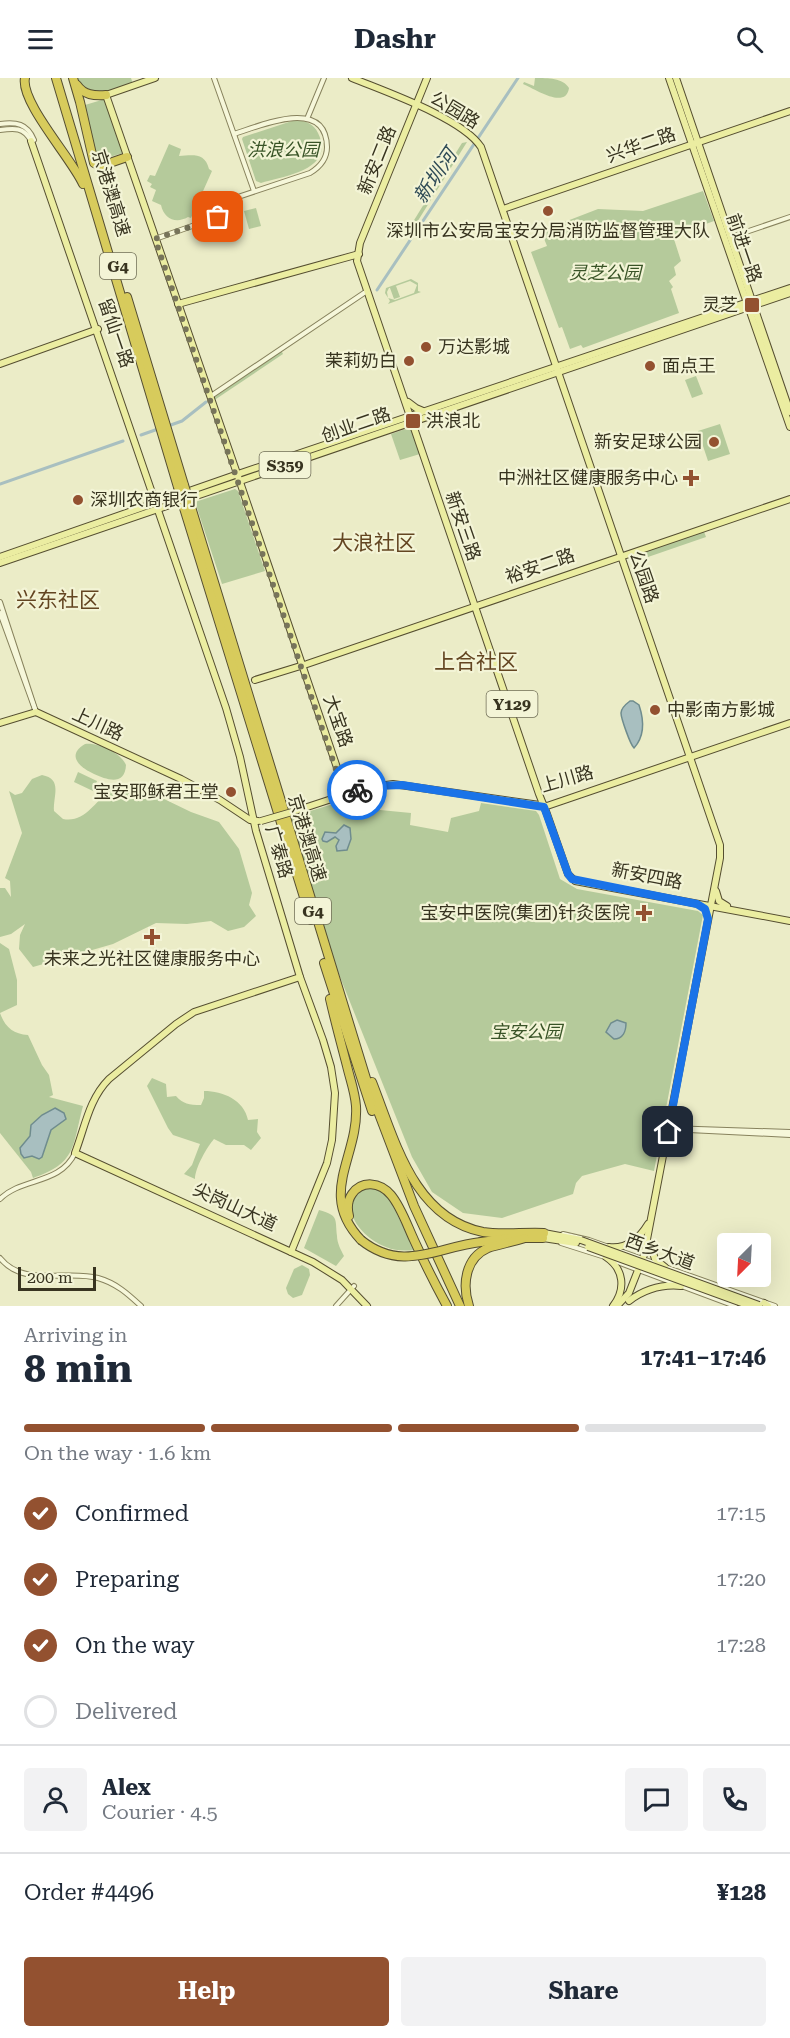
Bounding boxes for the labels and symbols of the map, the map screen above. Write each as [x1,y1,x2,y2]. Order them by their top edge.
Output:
street label: 公园路 [427,87,484,132]
street label: 新安二路 [353,123,400,197]
street label: 兴华二路 [603,123,678,166]
park label: 洪浪公园 [247,139,322,160]
water label: 新圳河 [408,141,464,208]
street label: 京港澳高速 [88,147,135,239]
pin [192,191,243,242]
marker: 深圳市公安局宝安分局消防监督管理大队 [541,204,555,218]
street label: 前进一路 [723,210,766,285]
place label: 深圳市公安局宝安分局消防监督管理大队 [386,220,710,241]
road number: G4 [100,253,136,279]
park label: 灵芝公园 [569,262,644,283]
place label: 灵芝 [702,294,738,315]
street label: 留仙一路 [95,295,138,370]
marker: 灵芝 [743,296,761,314]
place label: 万达影城 [438,336,510,357]
marker: 万达影城 [419,340,433,354]
place label: 茉莉奶白 [325,350,397,371]
marker: 茉莉奶白 [402,354,416,368]
place label: 面点王 [662,355,716,376]
marker: 面点王 [643,359,657,373]
street label: 创业二路 [318,403,393,446]
place label: 洪浪北 [426,410,480,431]
marker: 洪浪北 [404,412,422,430]
place label: 新安足球公园 [594,431,702,452]
marker: 新安足球公园 [707,435,721,449]
road number: S359 [260,452,310,478]
place label: 中洲社区健康服务中心 [498,467,678,488]
marker: 中洲社区健康服务中心 [682,469,700,487]
street label: 新安三路 [442,488,485,563]
place label: 深圳农商银行 [90,489,198,510]
marker: 深圳农商银行 [71,493,85,507]
district label: 大浪社区 [332,531,416,555]
street label: 裕安二路 [502,544,577,587]
street label: 公园路 [626,548,663,606]
district label: 兴东社区 [16,588,100,612]
district label: 上合社区 [434,650,518,674]
road number: Y129 [486,691,538,717]
street label: 大宝路 [320,692,357,750]
place label: 中影南方影城 [667,699,775,720]
street label: 上川路 [69,703,127,744]
marker: 中影南方影城 [648,703,662,717]
courier [327,760,387,820]
street label: 上川路 [538,761,596,796]
place label: 宝安耶稣君王堂 [93,781,219,802]
marker: 宝安耶稣君王堂 [224,785,238,799]
street label: 京港澳高速 [284,792,331,884]
street label: 广泰路 [262,823,297,881]
street label: 新安四路 [610,858,684,893]
road number: G4 [295,898,331,924]
place label: 宝安中医院(集团)针灸医院 [420,902,630,923]
marker: 宝安中医院(集团)针灸医院 [635,904,653,922]
marker: 未来之光社区健康服务中心 [143,928,161,946]
place label: 未来之光社区健康服务中心 [44,948,260,969]
park label: 宝安公园 [490,1021,565,1042]
pin [642,1106,693,1157]
street label: 尖岗山大道 [190,1178,280,1235]
street label: 西乡大道 [623,1229,698,1274]
north arrow [717,1233,771,1287]
scale bar [18,1264,96,1292]

